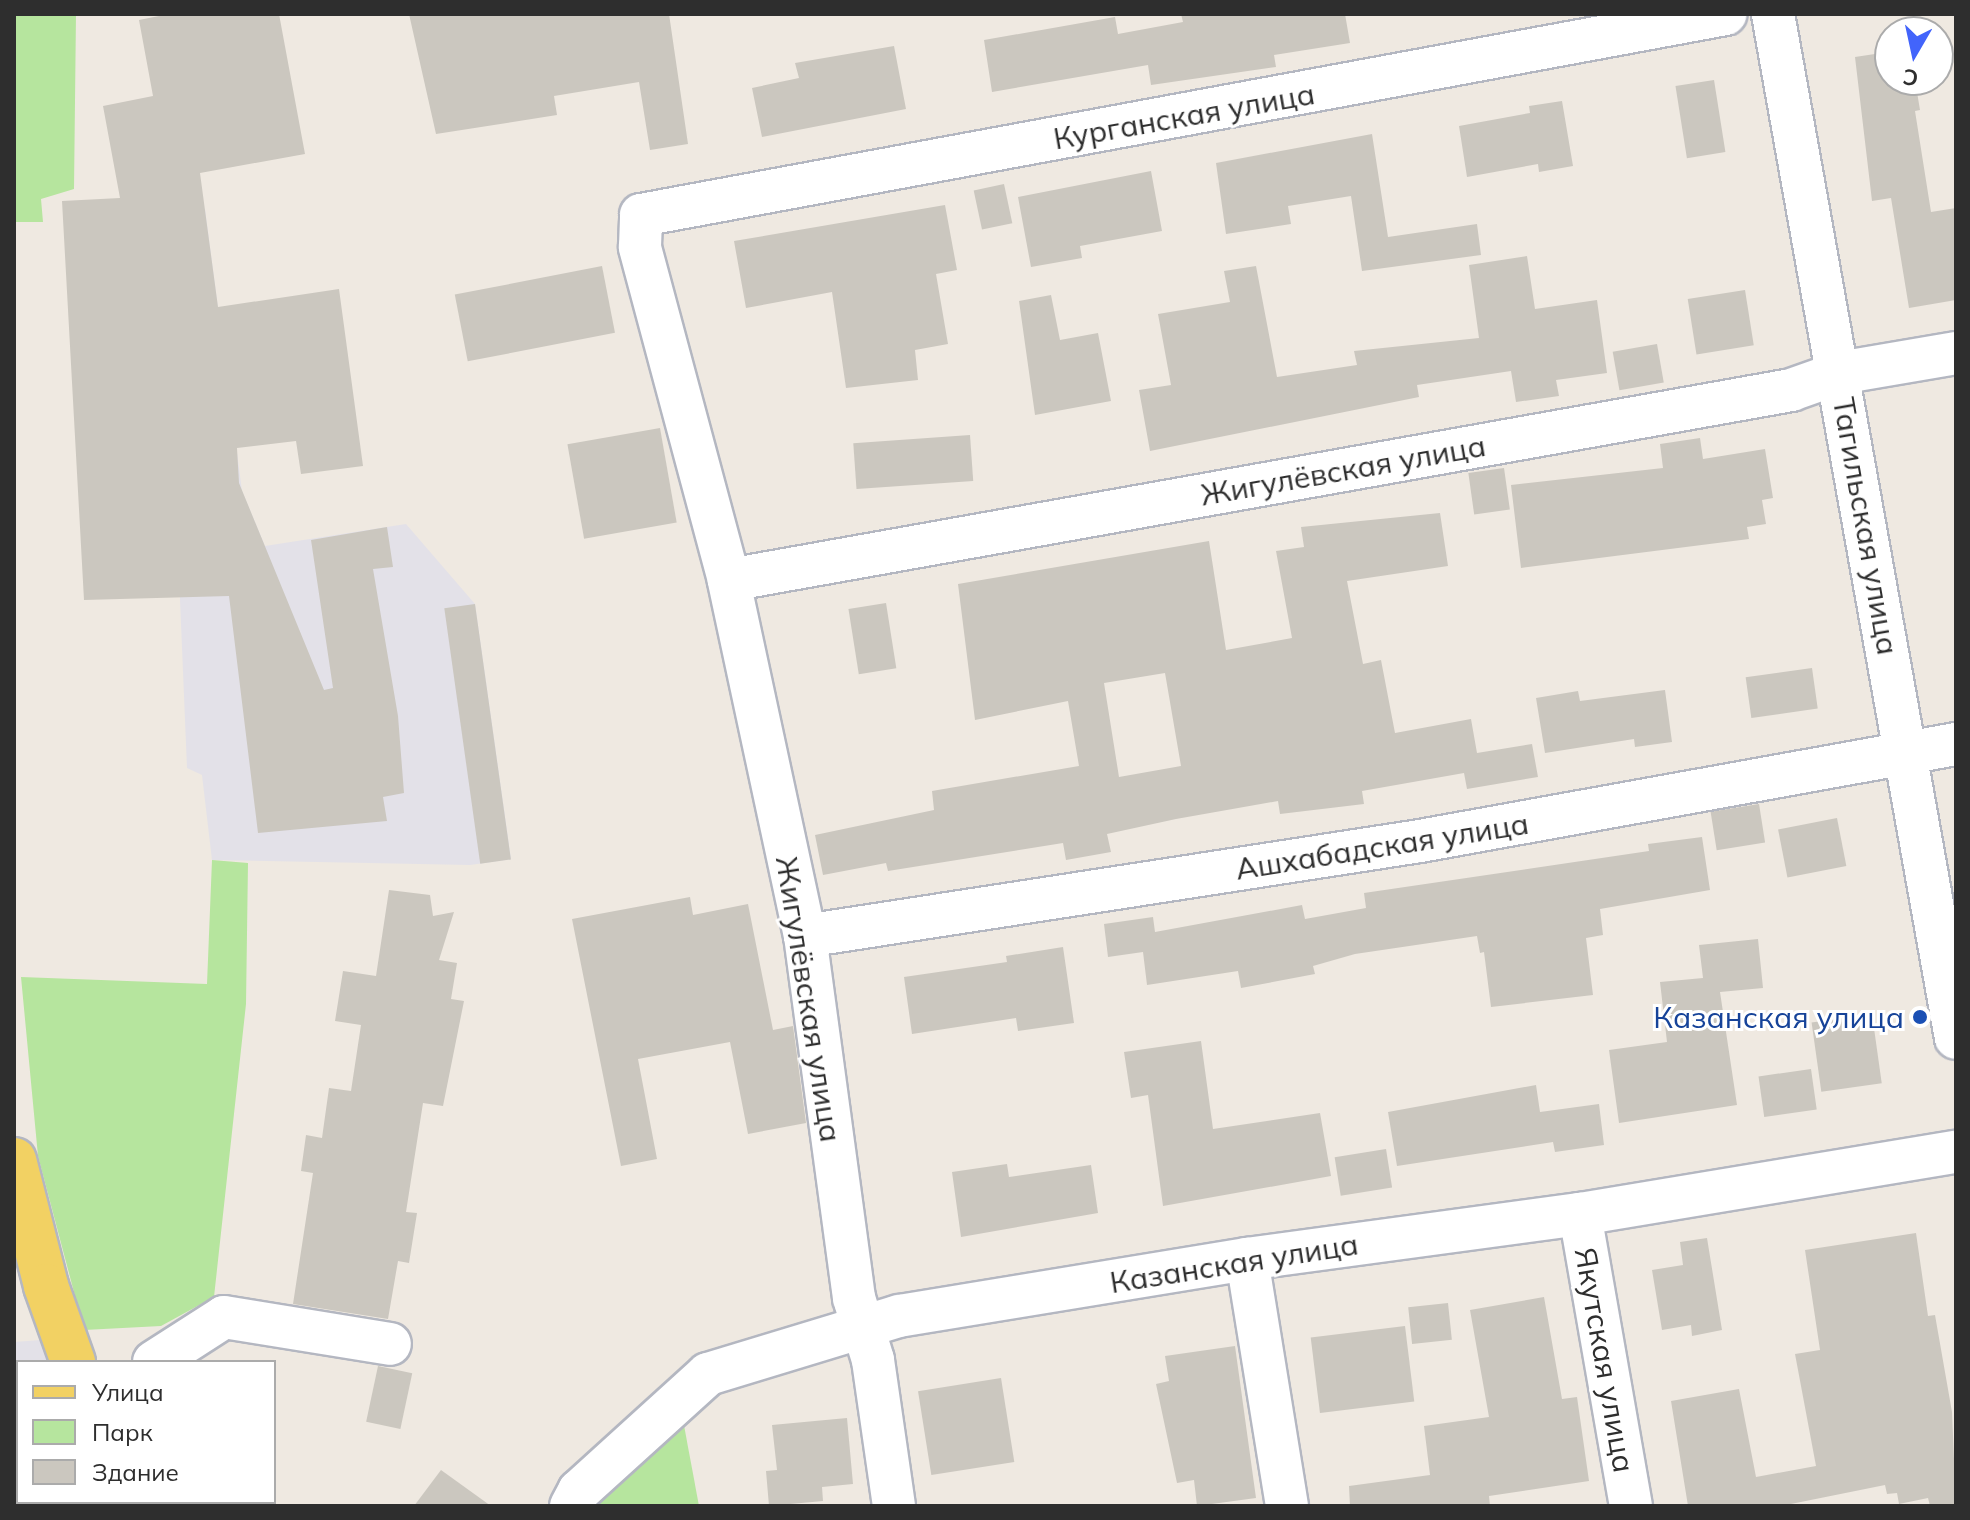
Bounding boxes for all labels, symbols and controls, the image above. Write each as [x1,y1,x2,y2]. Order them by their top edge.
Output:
north arrow [1874,16,1954,96]
text: С [1901,63,1920,93]
street label: Курганская улица [1051,75,1317,157]
street label: Тагильская улица [1826,394,1906,658]
street label: Жигулёвская улица [1198,427,1488,513]
street label: Ашхабадская улица [1233,805,1531,887]
street label: Жигулёвская улица [769,854,849,1144]
place label: Казанская улица [1653,999,1904,1035]
marker: Казанская улица [1911,1008,1929,1026]
street label: Казанская улица [1107,1226,1361,1300]
street label: Якутская улица [1567,1245,1643,1475]
legend [16,1360,276,1504]
text: Улица [92,1377,164,1407]
text: Парк [92,1417,153,1447]
text: Здание [92,1457,179,1487]

